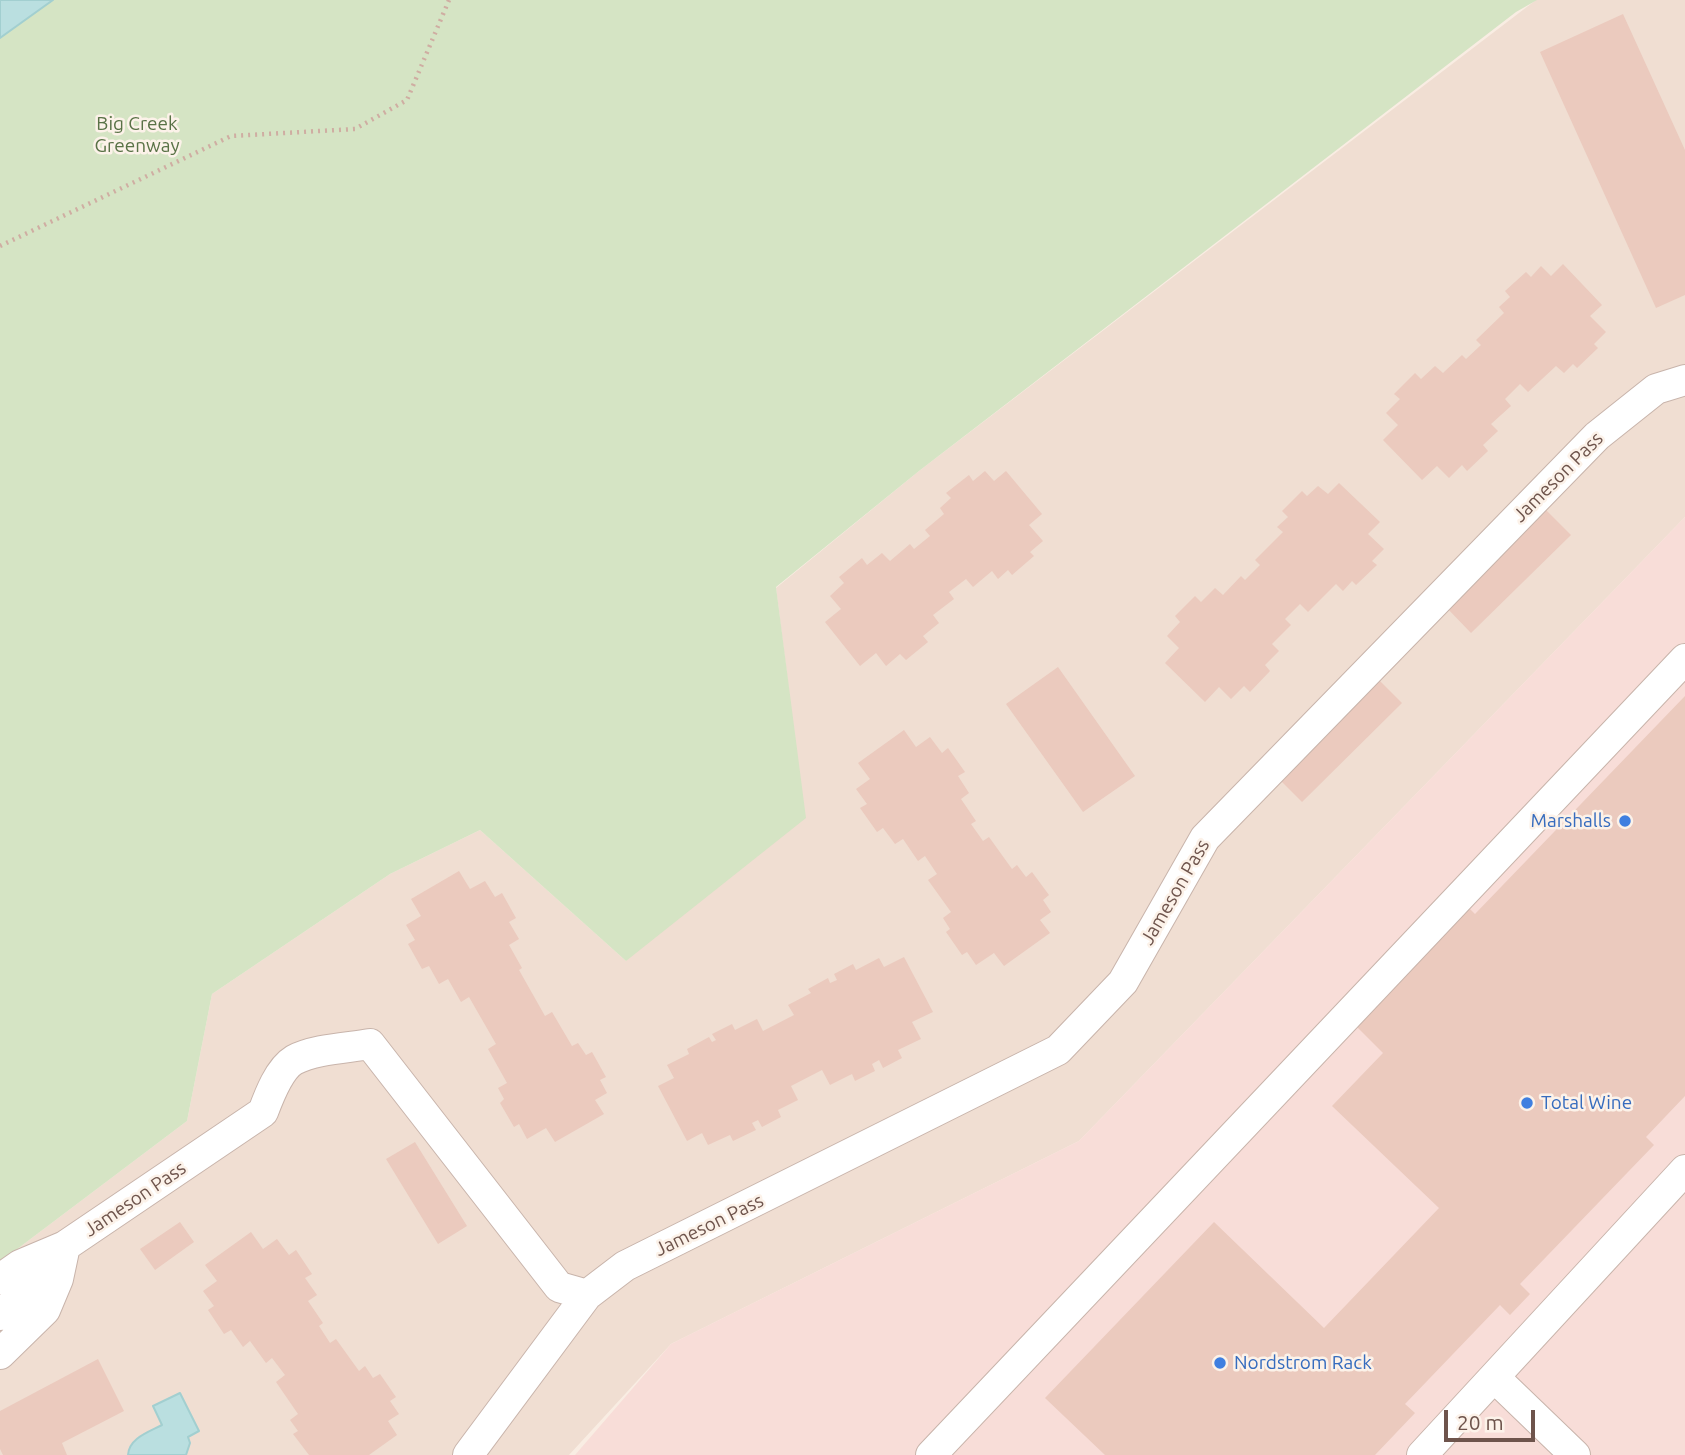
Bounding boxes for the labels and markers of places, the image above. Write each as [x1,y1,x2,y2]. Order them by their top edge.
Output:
place label: Marshalls [1530,810,1611,832]
marker: Marshalls [1617,813,1633,829]
place label: Total Wine [1541,1092,1632,1114]
marker: Total Wine [1519,1095,1535,1111]
place label: Nordstrom Rack [1234,1352,1372,1374]
marker: Nordstrom Rack [1212,1355,1228,1371]

